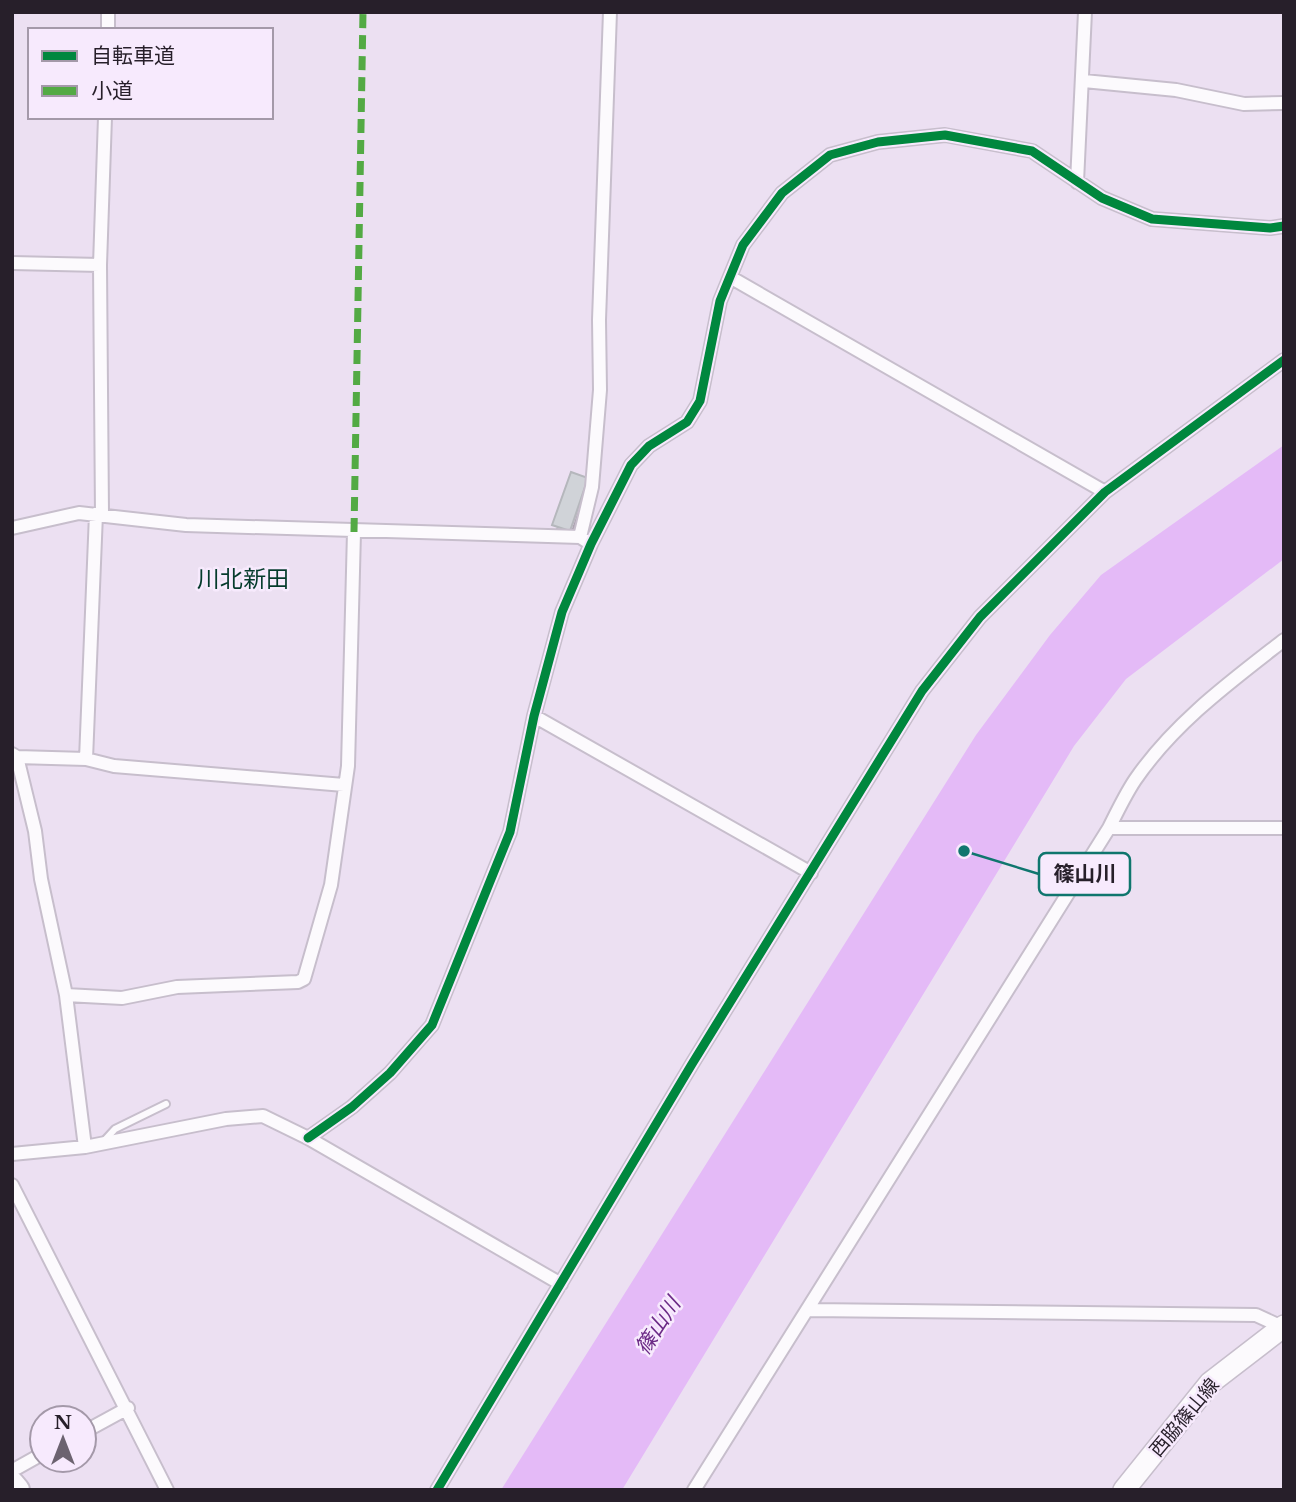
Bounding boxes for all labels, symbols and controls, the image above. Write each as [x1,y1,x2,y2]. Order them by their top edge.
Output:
legend [28,28,273,119]
text: 自転車道 [91,43,175,69]
text: 小道 [91,78,133,104]
district label: 川北新田 [197,565,289,593]
callout: 篠山川 [1039,853,1130,895]
text: 篠山川 [1054,861,1117,887]
water label: 篠山川 [630,1291,687,1359]
street label: 西脇篠山線 [1145,1374,1224,1461]
north arrow [28,1404,98,1474]
text: N [54,1411,72,1434]

